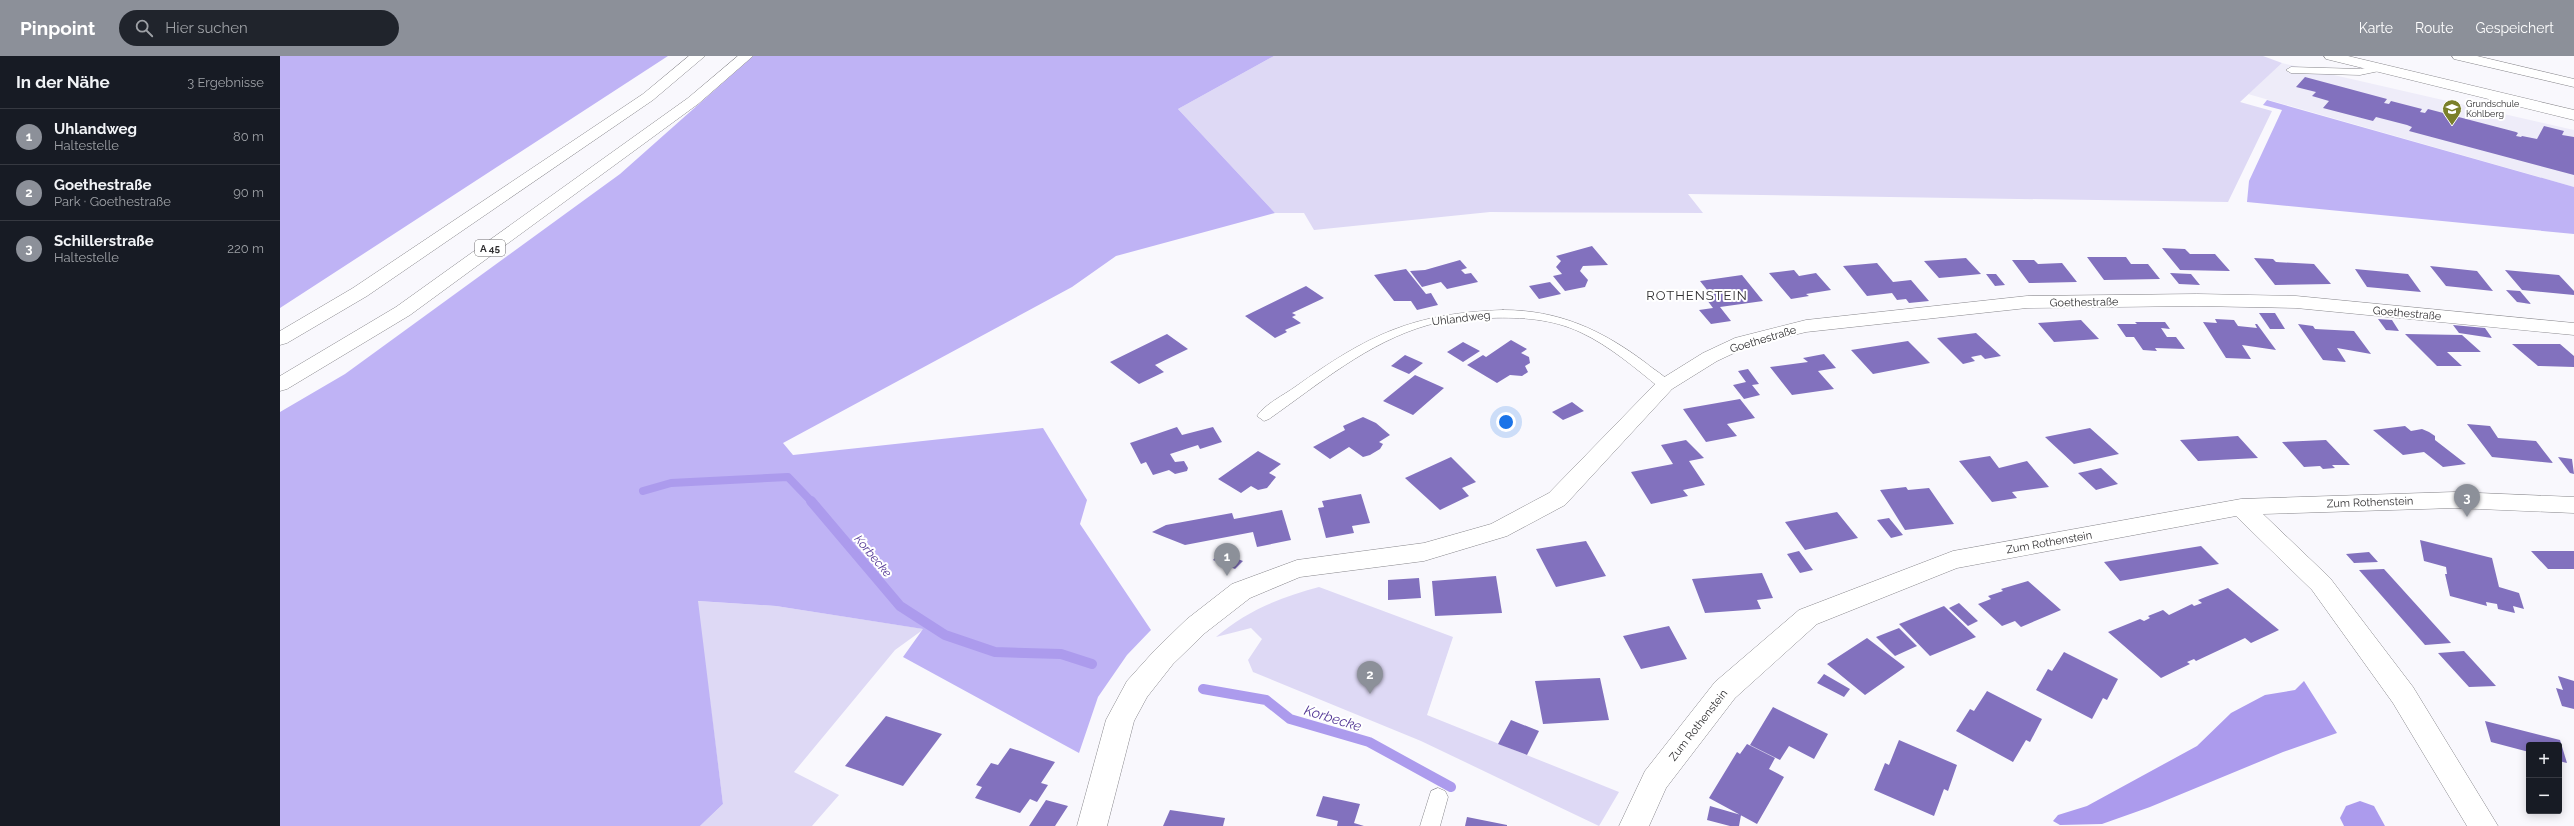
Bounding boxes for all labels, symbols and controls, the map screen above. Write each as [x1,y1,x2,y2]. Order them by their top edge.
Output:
search box [119,10,399,46]
text: Pinpoint [20,17,95,39]
icon: search [133,17,155,39]
text: Hier suchen [165,19,248,37]
text: Karte [2359,20,2393,36]
text: Route [2415,20,2453,36]
text: Gespeichert [2475,20,2554,36]
text: In der Nähe [16,72,110,92]
text: 3 Ergebnisse [187,75,264,90]
school or university icon: Grundschule Kohlberg [2441,98,2463,126]
place label: Grundschule Kohlberg [2466,99,2520,119]
text: Uhlandweg [54,120,137,138]
text: 1 [26,129,32,144]
text: 80 m [233,129,264,144]
text: Haltestelle [54,138,119,153]
text: Goethestraße [54,176,152,194]
text: 2 [25,185,33,200]
text: 90 m [233,185,264,200]
text: Park · Goethestraße [54,194,171,209]
text: Schillerstraße [54,232,154,250]
road number: A 45 [475,240,505,256]
text: 3 [25,241,33,256]
text: 220 m [227,241,264,256]
text: Haltestelle [54,250,119,265]
district label: ROTHENSTEIN [1646,288,1748,303]
street label: Goethestraße [2050,295,2119,310]
street label: Goethestraße [2372,304,2442,323]
street label: Uhlandweg [1431,308,1491,329]
street label: Goethestraße [1728,323,1798,356]
your location [1496,412,1516,432]
pin: 3 [2454,484,2480,517]
street label: Zum Rothenstein [2326,494,2414,511]
street label: Zum Rothenstein [2005,529,2093,556]
water label: Korbecke [851,532,895,580]
pin: 1 [1214,543,1240,576]
pin: 2 [1357,661,1383,694]
street label: Zum Rothenstein [1667,687,1730,764]
water label: Korbecke [1302,702,1364,734]
map controls [2526,742,2562,814]
button: + [2526,742,2562,778]
button: − [2526,778,2562,814]

